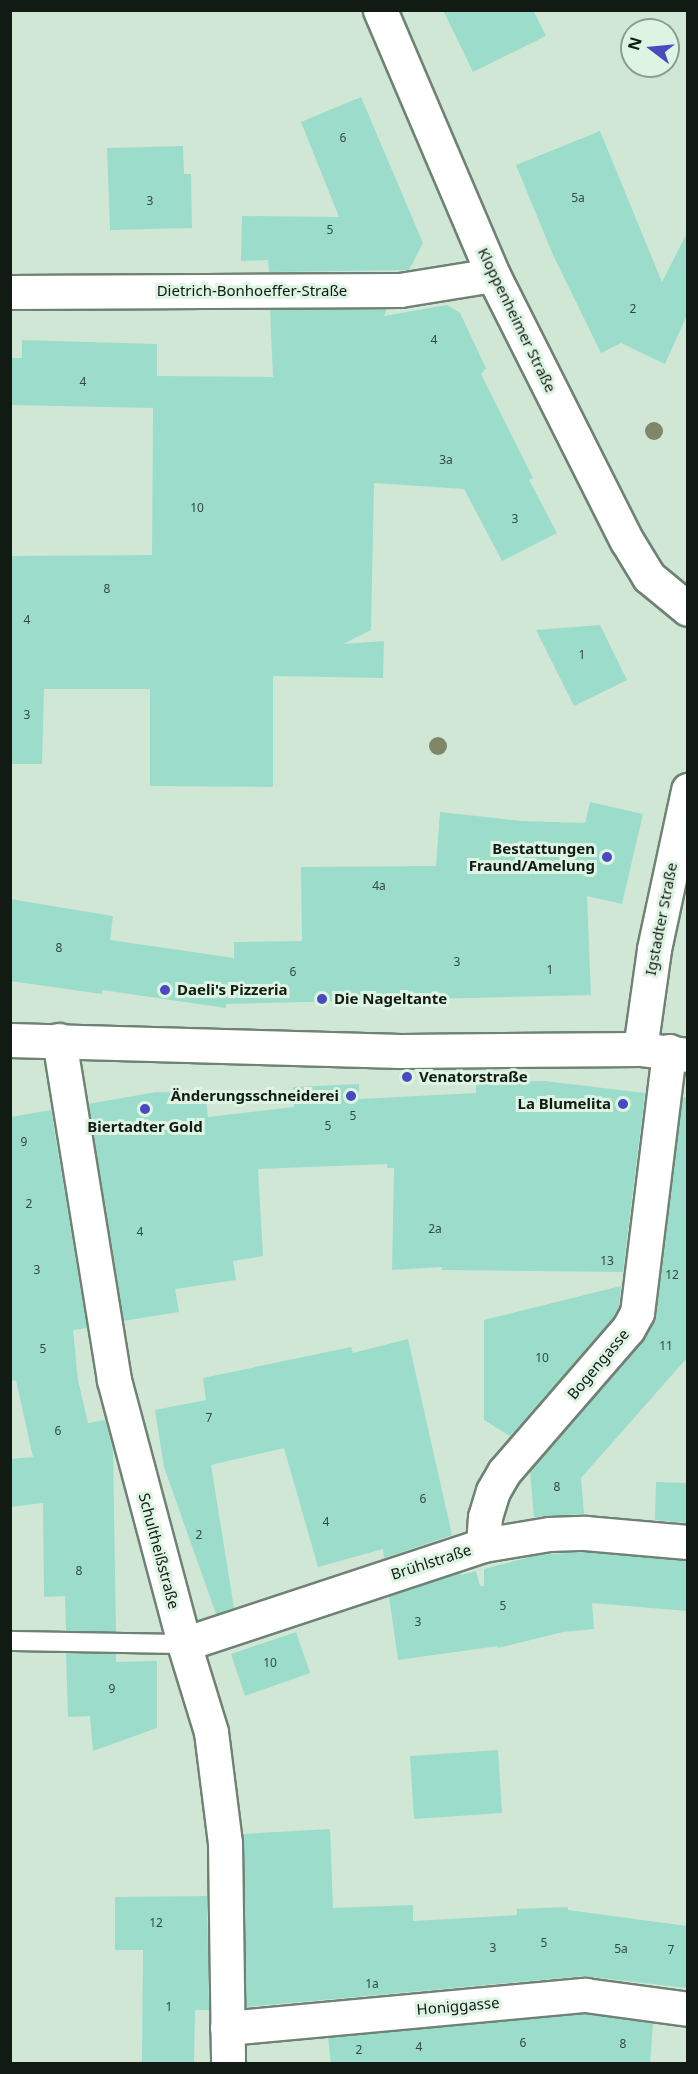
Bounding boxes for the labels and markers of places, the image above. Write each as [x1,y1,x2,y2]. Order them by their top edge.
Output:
place label: Bestattungen Fraund/Amelung [469,839,595,874]
marker: Bestattungen Fraund/Amelung [600,850,614,864]
place label: Daeli's Pizzeria [177,981,288,999]
marker: Daeli's Pizzeria [158,983,172,997]
place label: Die Nageltante [334,990,447,1008]
marker: Die Nageltante [315,992,329,1006]
place label: Venatorstraße [419,1068,528,1086]
marker: Venatorstraße [400,1070,414,1084]
place label: Änderungsschneiderei [171,1087,339,1105]
marker: Änderungsschneiderei [344,1089,358,1103]
place label: La Blumelita [518,1095,611,1113]
marker: La Blumelita [616,1097,630,1111]
marker: Biertadter Gold [138,1102,152,1116]
place label: Biertadter Gold [87,1118,203,1136]

